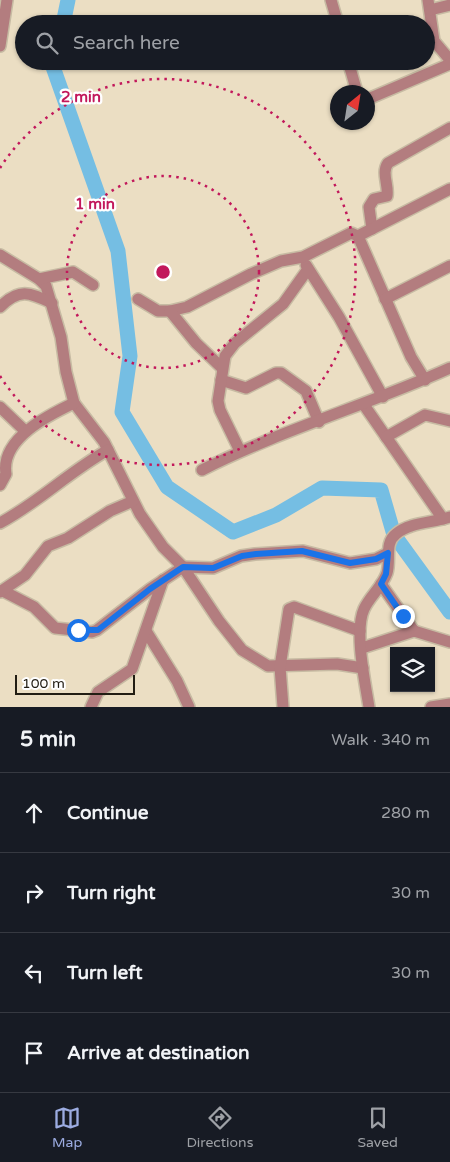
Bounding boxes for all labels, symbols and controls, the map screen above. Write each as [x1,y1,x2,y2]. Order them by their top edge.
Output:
search box [15,15,435,70]
icon: search [33,29,61,57]
text: Search here [73,32,180,54]
north arrow [330,85,375,130]
text: 2 min [61,88,101,106]
text: 1 min [75,195,115,213]
centre of rings [154,263,172,281]
route end [392,605,415,628]
route start [67,619,90,642]
map controls [390,647,435,692]
button: layers [390,647,435,692]
scale bar [15,672,135,695]
text: 100 m [22,675,65,692]
text: 5 min [20,727,76,752]
text: Walk · 340 m [331,730,430,750]
icon: ahead [20,799,48,827]
text: Continue [67,802,149,824]
text: 280 m [381,803,430,823]
icon: right [20,879,48,907]
text: Turn right [67,882,155,904]
text: 30 m [391,883,430,903]
icon: left [20,959,48,987]
text: Turn left [67,962,143,984]
text: 30 m [391,963,430,983]
icon: arrive [20,1039,48,1067]
text: Arrive at destination [67,1042,250,1064]
tab: Map [52,1104,82,1151]
tab: Directions [186,1104,253,1151]
tab: Saved [357,1104,398,1151]

